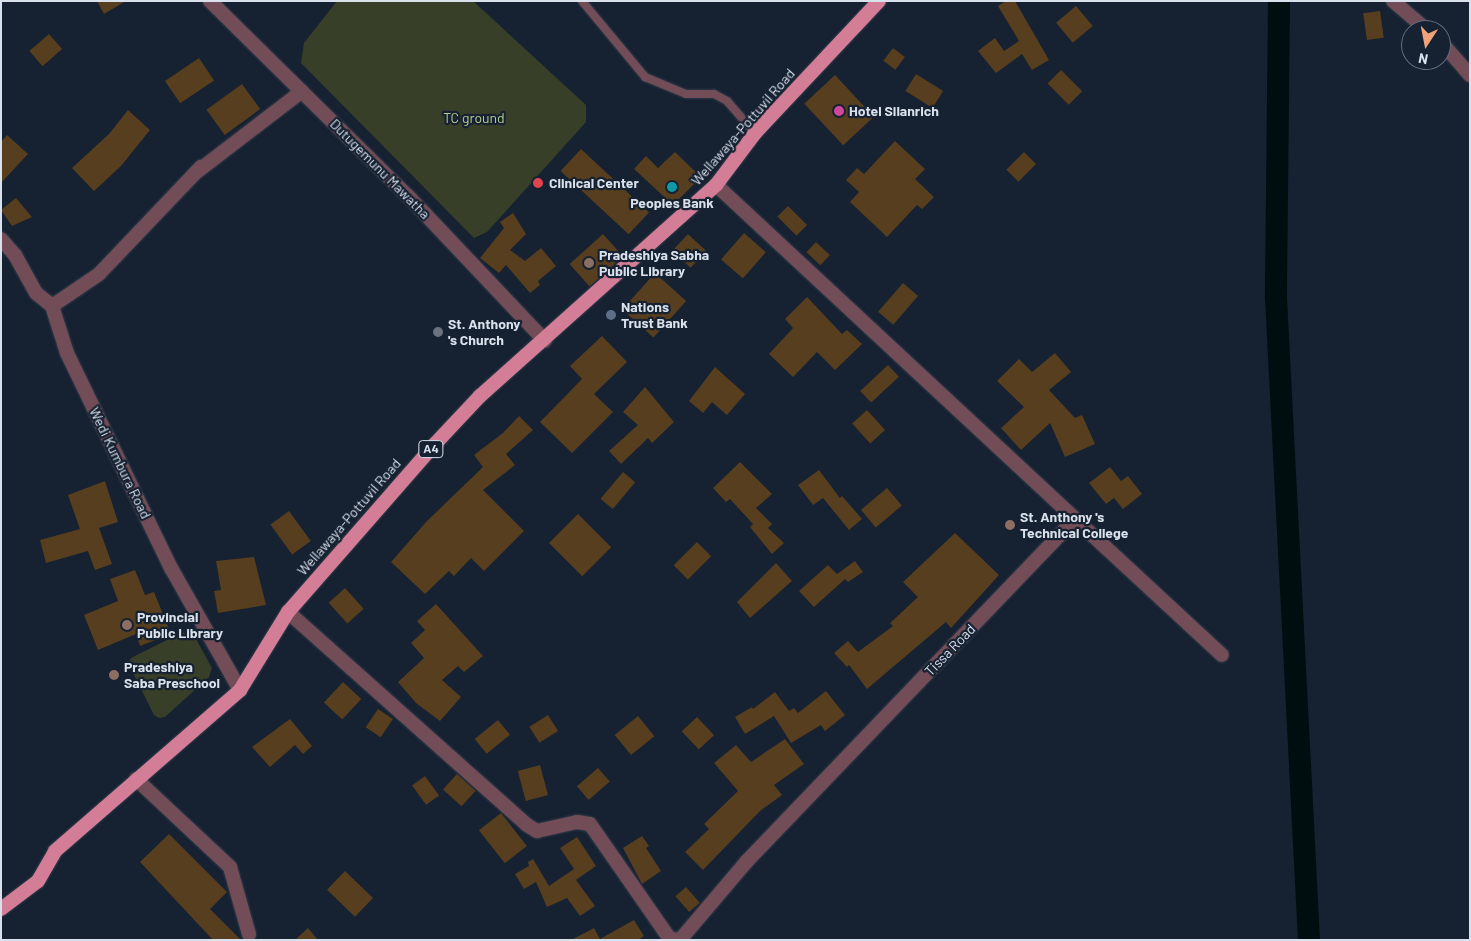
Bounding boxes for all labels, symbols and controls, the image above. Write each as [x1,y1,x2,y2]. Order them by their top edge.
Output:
north arrow [1401,20,1451,70]
text: N [1417,50,1429,68]
street label: Wellawaya-Pottuvil Road [688,65,798,189]
place label: Hotel Silanrich [849,103,939,119]
marker: Hotel Silanrich [833,105,845,117]
park label: TC ground [443,110,505,126]
street label: Dutugemunu Mawatha [327,116,433,222]
place label: Clinical Center [549,175,639,191]
marker: Clinical Center [531,176,545,190]
marker: Peoples Bank [666,181,678,193]
place label: Peoples Bank [630,195,714,211]
place label: Pradeshiya Sabha Public Library [599,247,709,280]
marker: Pradeshiya Sabha Public Library [583,257,595,269]
place label: Nations Trust Bank [621,299,688,332]
marker: Nations Trust Bank [605,309,617,321]
place label: St. Anthony 's Church [448,316,520,348]
marker: St. Anthony 's Church [432,326,444,338]
street label: Wedi Kumbura Road [86,405,154,521]
road number: A4 [417,439,445,458]
street label: Wellawaya-Pottuvil Road [294,455,404,579]
place label: St. Anthony 's Technical College [1020,509,1128,542]
marker: St. Anthony 's Technical College [1004,519,1016,531]
place label: Provincial Public Library [137,609,223,642]
marker: Provincial Public Library [121,619,133,631]
street label: Tissa Road [921,621,979,679]
place label: Pradeshiya Saba Preschool [124,659,220,692]
marker: Pradeshiya Saba Preschool [108,669,120,681]

